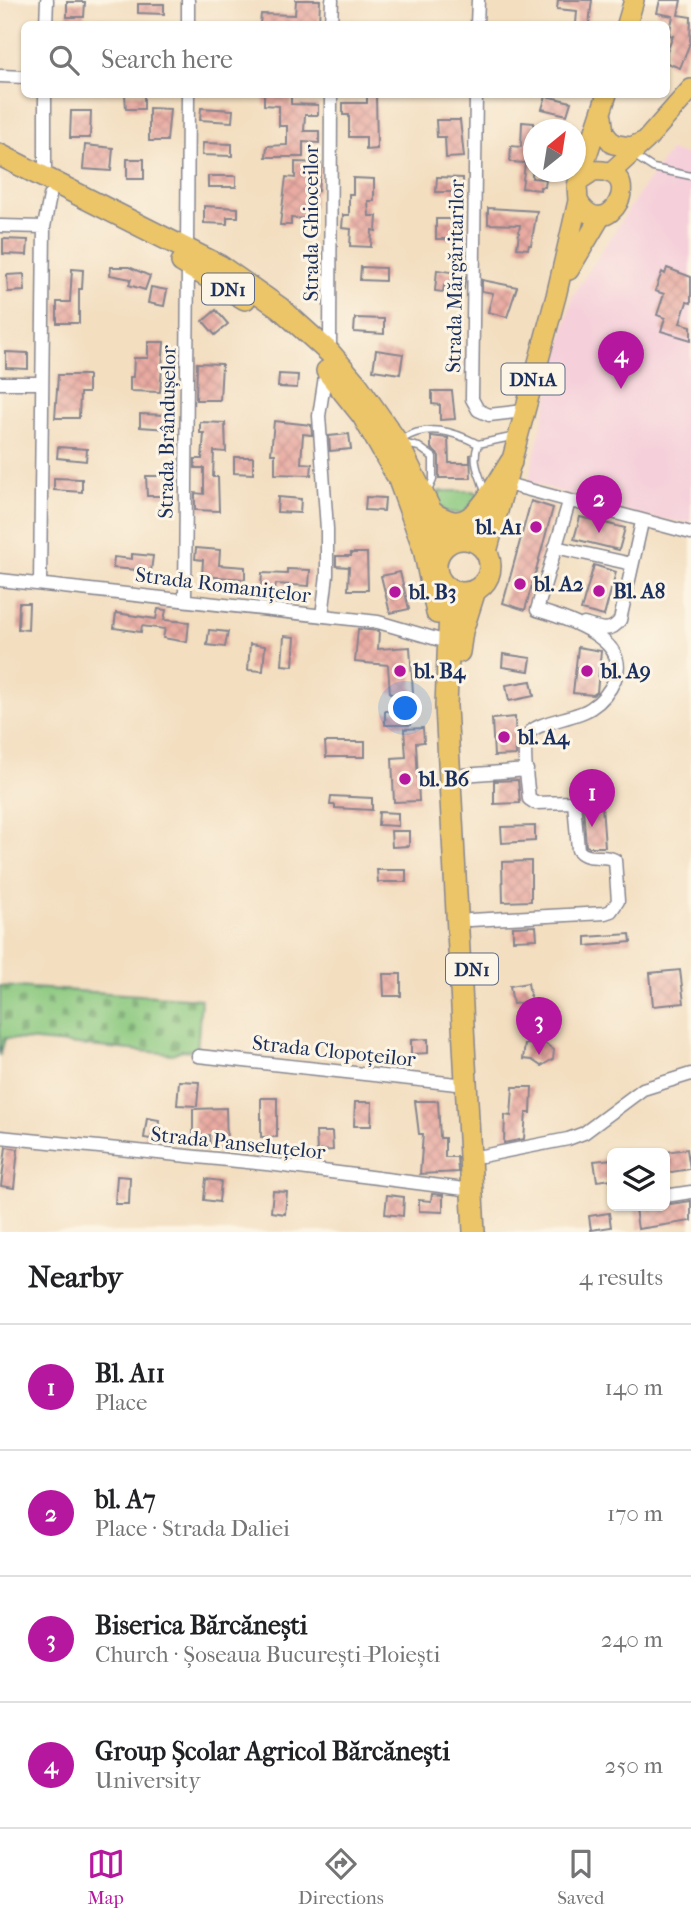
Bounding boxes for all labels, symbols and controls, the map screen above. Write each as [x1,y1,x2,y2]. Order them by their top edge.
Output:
search box [21,21,670,98]
icon: search [45,41,83,79]
text: Search here [101,44,233,75]
north arrow [523,119,586,182]
street label: Strada Ghioceilor [299,144,323,301]
street label: Strada Mărgăritarilor [441,179,469,373]
road number: DN1 [202,274,254,304]
pin: 4 [598,331,644,389]
street label: Strada Brândușelor [153,345,181,519]
road number: DN1A [502,364,564,394]
pin: 2 [576,475,622,533]
place label: bl. A1 [475,515,522,539]
marker: bl. A1 [528,519,544,535]
street label: Strada Romanițelor [134,562,312,609]
place label: bl. A2 [533,572,584,596]
marker: bl. A2 [512,576,528,592]
place label: Bl. A8 [613,579,665,603]
place label: bl. B3 [408,580,456,604]
marker: Bl. A8 [591,583,607,599]
marker: bl. B3 [387,584,403,600]
place label: bl. B4 [413,659,467,684]
place label: bl. A9 [600,659,651,683]
marker: bl. B4 [392,663,408,679]
marker: bl. A9 [579,663,595,679]
your location [388,691,422,725]
place label: bl. A4 [517,725,571,750]
marker: bl. A4 [496,729,512,745]
place label: bl. B6 [418,767,470,791]
pin: 1 [569,769,615,827]
marker: bl. B6 [397,771,413,787]
road number: DN1 [446,953,498,984]
pin: 3 [516,997,562,1055]
street label: Strada Clopoțeilor [251,1030,417,1073]
street label: Strada Panseluțelor [149,1122,327,1165]
map controls [607,1148,670,1211]
button: layers [607,1148,670,1211]
text: Nearby [28,1260,123,1295]
text: 4 results [579,1264,663,1291]
text: Bl. A11 [95,1358,165,1389]
text: 1 [47,1374,55,1401]
text: 140 m [604,1374,663,1401]
text: Place [95,1389,147,1416]
text: bl. A7 [95,1484,156,1515]
text: 2 [45,1500,57,1527]
text: 170 m [607,1500,663,1527]
text: Place · Strada Daliei [95,1515,290,1542]
text: Biserica Bărcănești [95,1610,307,1641]
text: 3 [46,1626,56,1653]
text: 240 m [601,1626,663,1653]
text: Church · Șoseaua București-Ploiești [95,1641,440,1668]
text: Group Școlar Agricol Bărcănești [95,1736,450,1767]
text: 4 [44,1752,58,1779]
text: 250 m [605,1752,663,1779]
text: University [95,1767,200,1794]
tab: Map [87,1845,125,1909]
tab: Directions [298,1845,384,1909]
tab: Saved [557,1845,604,1909]

